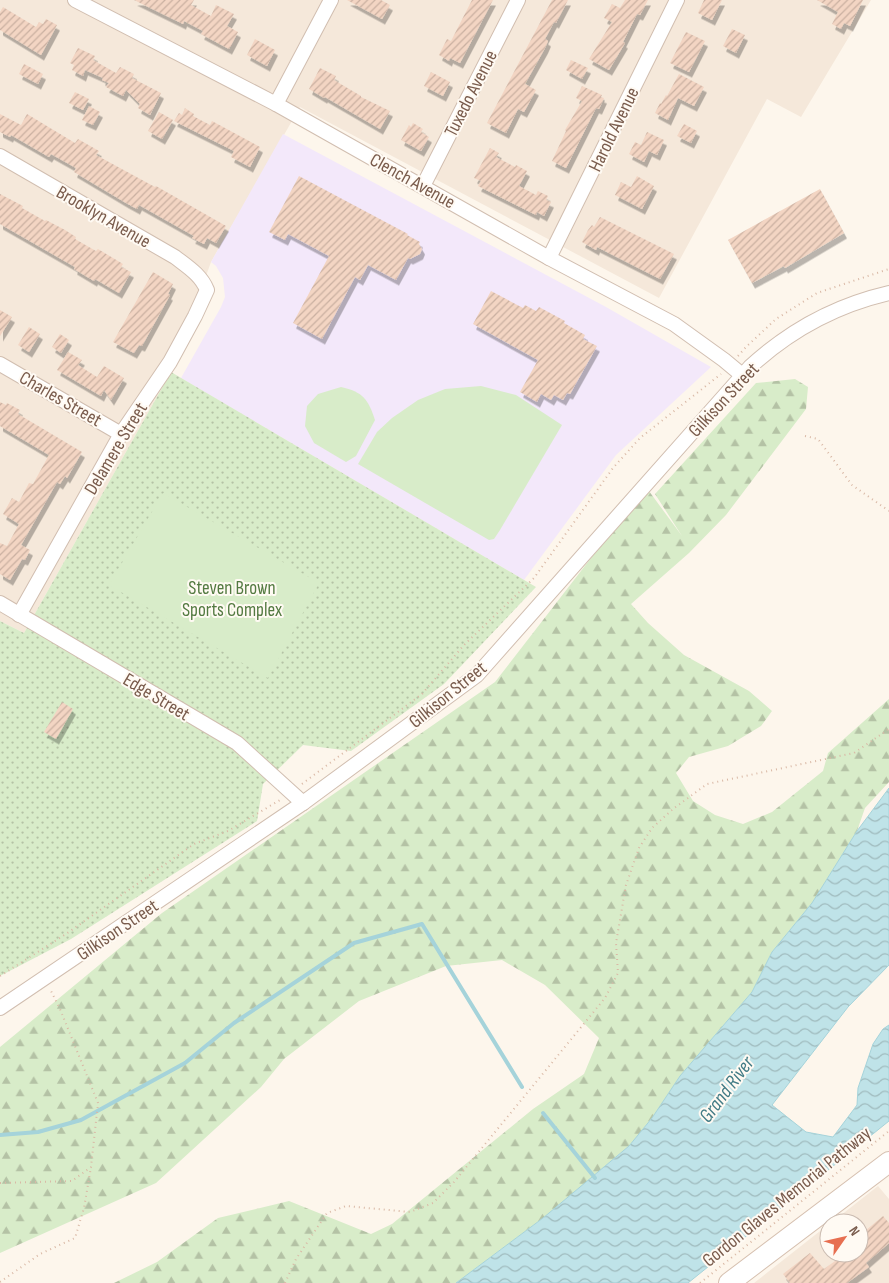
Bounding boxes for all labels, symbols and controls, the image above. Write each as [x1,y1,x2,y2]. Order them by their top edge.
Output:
street label: Tuxedo Avenue [440,47,503,141]
street label: Harold Avenue [584,84,645,176]
street label: Clench Avenue [366,149,459,214]
street label: Brooklyn Avenue [52,181,155,254]
street label: Gilkison Street [684,358,764,442]
street label: Charles Street [15,367,106,432]
street label: Delamere Street [80,398,153,499]
park label: Steven Brown Sports Complex [182,577,282,622]
street label: Gilkison Street [404,657,492,733]
street label: Edge Street [119,668,194,726]
street label: Gilkison Street [73,895,163,966]
water label: Grand River [694,1051,760,1127]
street label: Gordon Glaves Memorial Pathway [698,1122,876,1272]
north arrow [819,1213,869,1263]
text: N [845,1223,864,1239]

